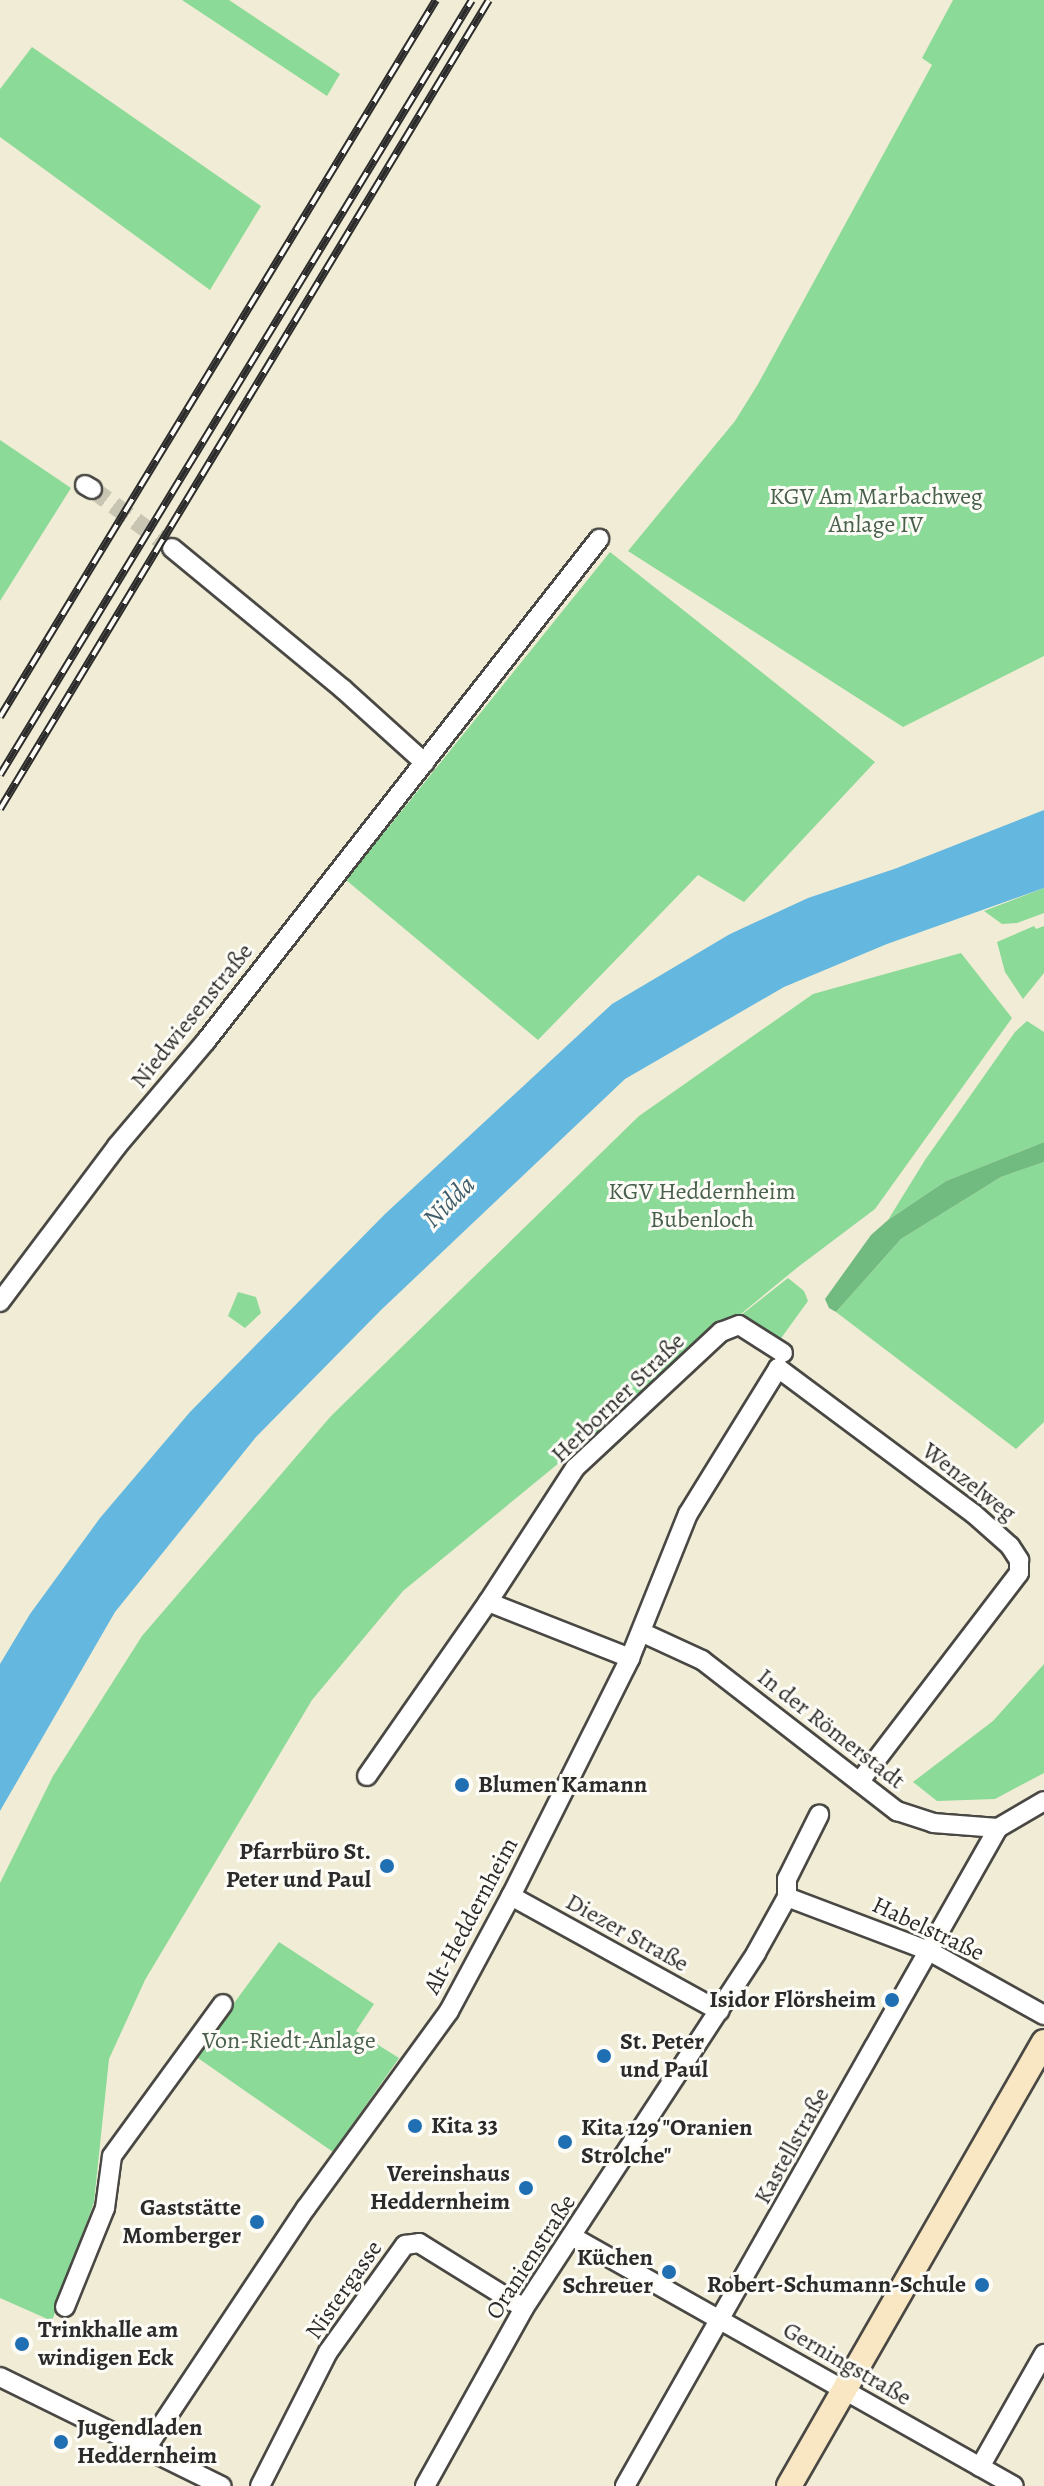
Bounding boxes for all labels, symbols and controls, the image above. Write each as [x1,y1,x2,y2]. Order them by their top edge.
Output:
park label: KGV Am Marbachweg Anlage IV [769,483,983,539]
street label: Niedwiesenstraße [125,938,259,1094]
water label: Nidda [417,1170,481,1234]
park label: KGV Heddernheim Bubenloch [608,1178,796,1234]
street label: Herborner Straße [545,1327,691,1469]
street label: Wenzelweg [916,1436,1022,1528]
street label: In der Römerstadt [751,1662,911,1796]
place label: Blumen Kamann [478,1771,647,1799]
marker: Blumen Kamann [453,1776,471,1794]
street label: Alt-Heddernheim [418,1833,524,1999]
place label: Pfarrbüro St. Peter und Paul [226,1838,371,1894]
marker: Pfarrbüro St. Peter und Paul [378,1857,396,1875]
street label: Diezer Straße [561,1887,693,1979]
street label: Habelstraße [867,1891,989,1967]
place label: Isidor Flörsheim [709,1986,876,2014]
marker: Isidor Flörsheim [883,1991,901,2009]
park label: Von-Riedt-Anlage [202,2027,376,2055]
place label: St. Peter und Paul [620,2028,708,2084]
marker: St. Peter und Paul [595,2047,613,2065]
street label: Kastellstraße [748,2083,836,2209]
place label: Kita 33 [431,2112,498,2140]
place label: Kita 129 "Oranien Strolche" [581,2114,753,2170]
marker: Kita 33 [406,2117,424,2135]
marker: Kita 129 "Oranien Strolche" [556,2133,574,2151]
place label: Vereinshaus Heddernheim [370,2160,510,2216]
marker: Vereinshaus Heddernheim [517,2179,535,2197]
street label: Oranienstraße [480,2189,582,2325]
place label: Gaststätte Momberger [122,2194,241,2250]
marker: Gaststätte Momberger [248,2213,266,2231]
street label: Nistergasse [299,2235,389,2345]
place label: Küchen Schreuer [562,2244,653,2300]
marker: Küchen Schreuer [660,2263,678,2281]
place label: Robert-Schumann-Schule [707,2271,966,2299]
marker: Robert-Schumann-Schule [973,2276,991,2294]
place label: Trinkhalle am windigen Eck [38,2316,178,2372]
street label: Gerningstraße [778,2316,916,2412]
marker: Trinkhalle am windigen Eck [13,2335,31,2353]
place label: Jugendladen Heddernheim [77,2414,217,2470]
marker: Jugendladen Heddernheim [52,2433,70,2451]

